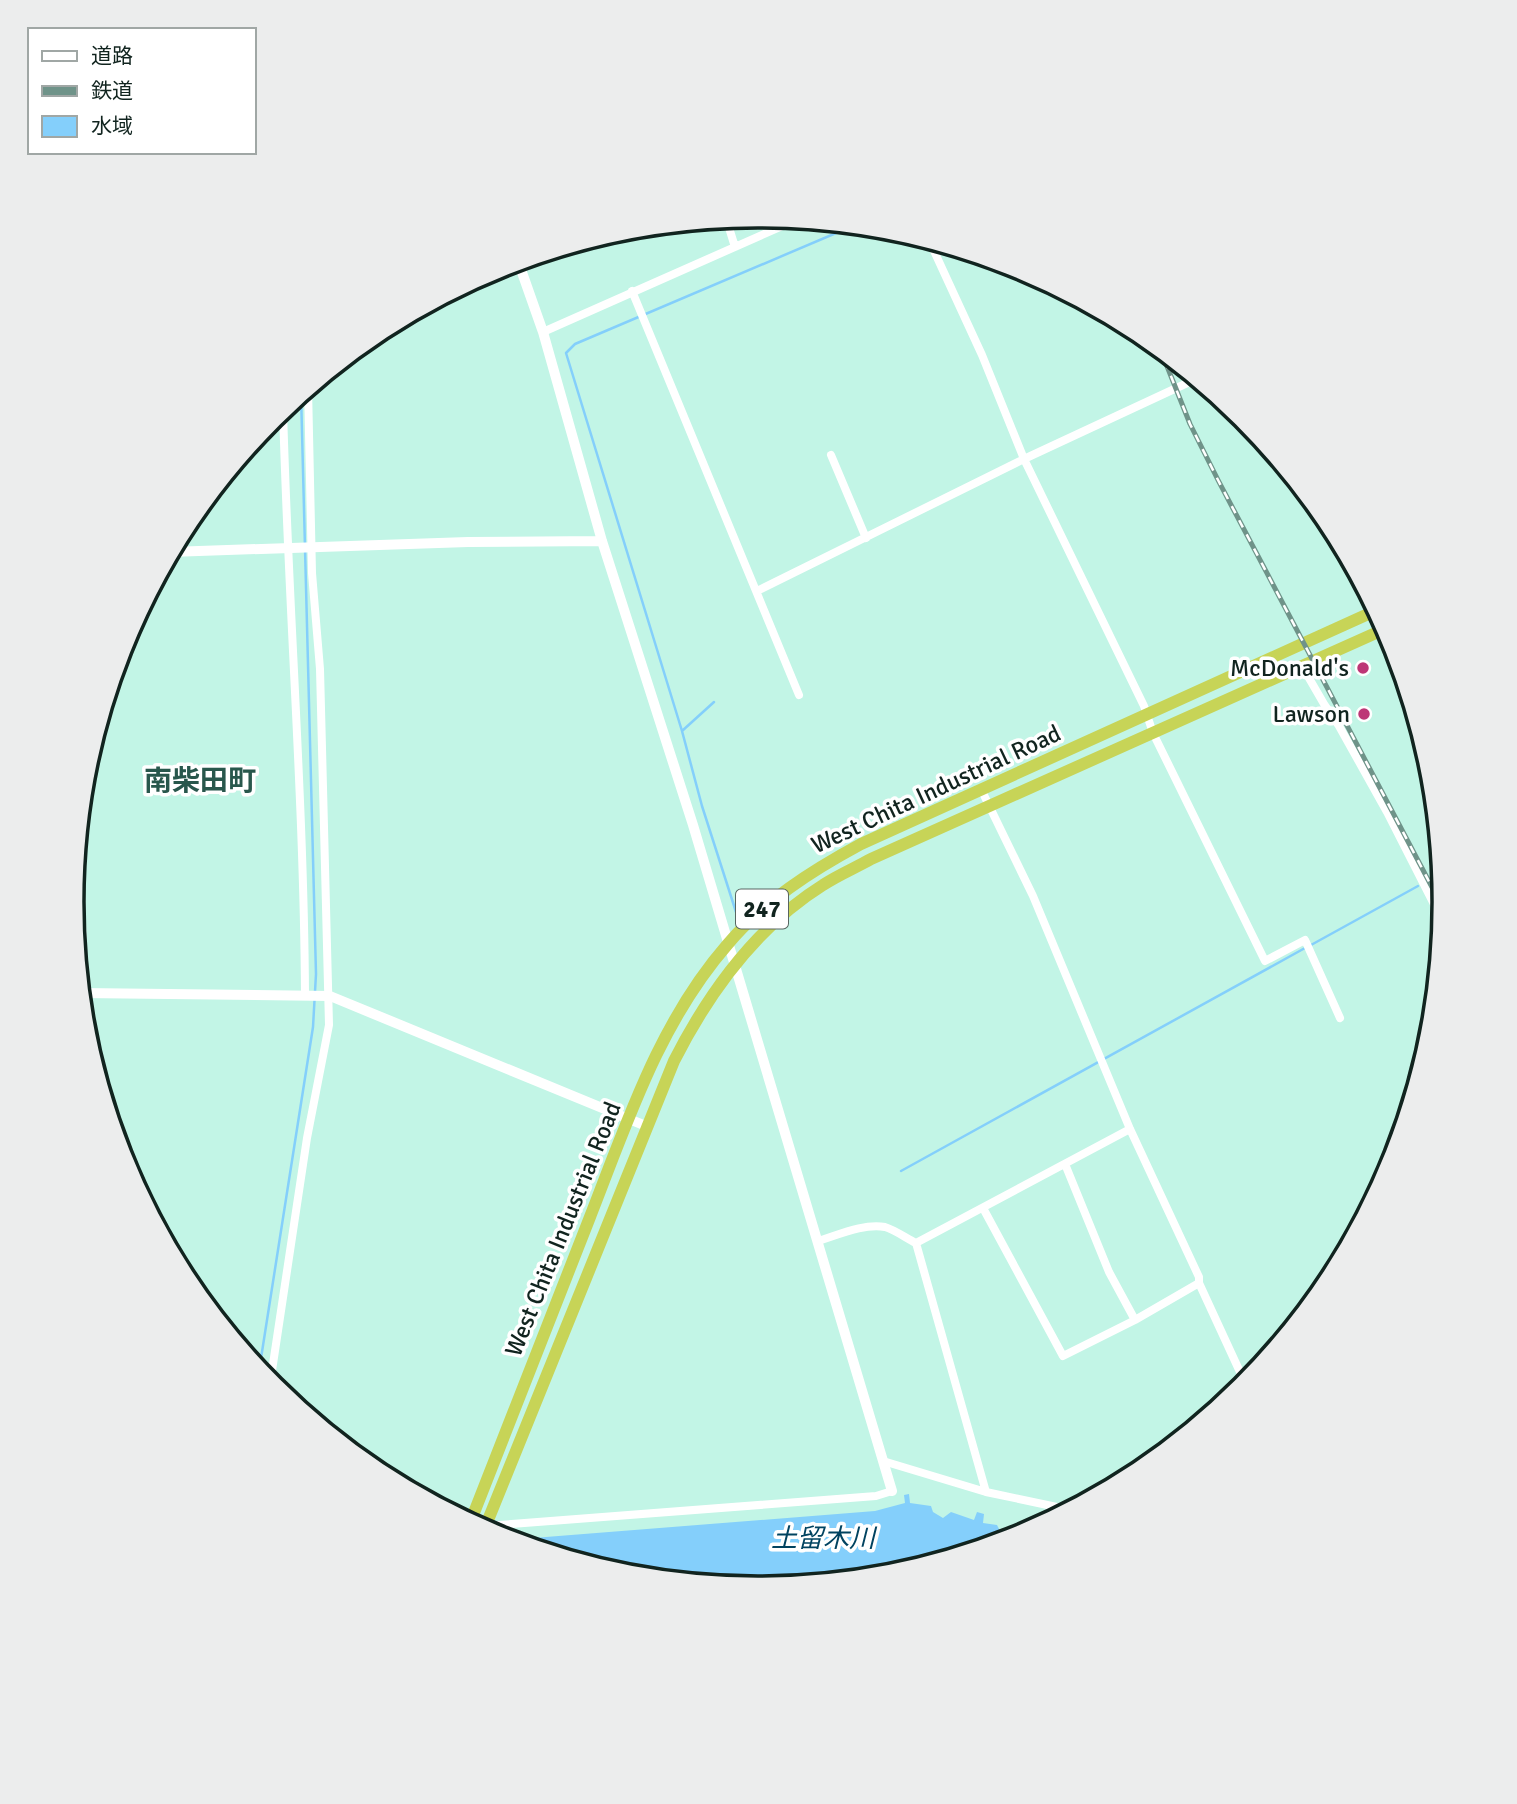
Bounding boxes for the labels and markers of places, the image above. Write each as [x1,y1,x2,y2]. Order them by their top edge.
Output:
place label: McDonald's [1230,653,1349,683]
marker: McDonald's [1355,660,1371,676]
place label: Lawson [1272,699,1350,729]
marker: Lawson [1356,706,1372,722]

